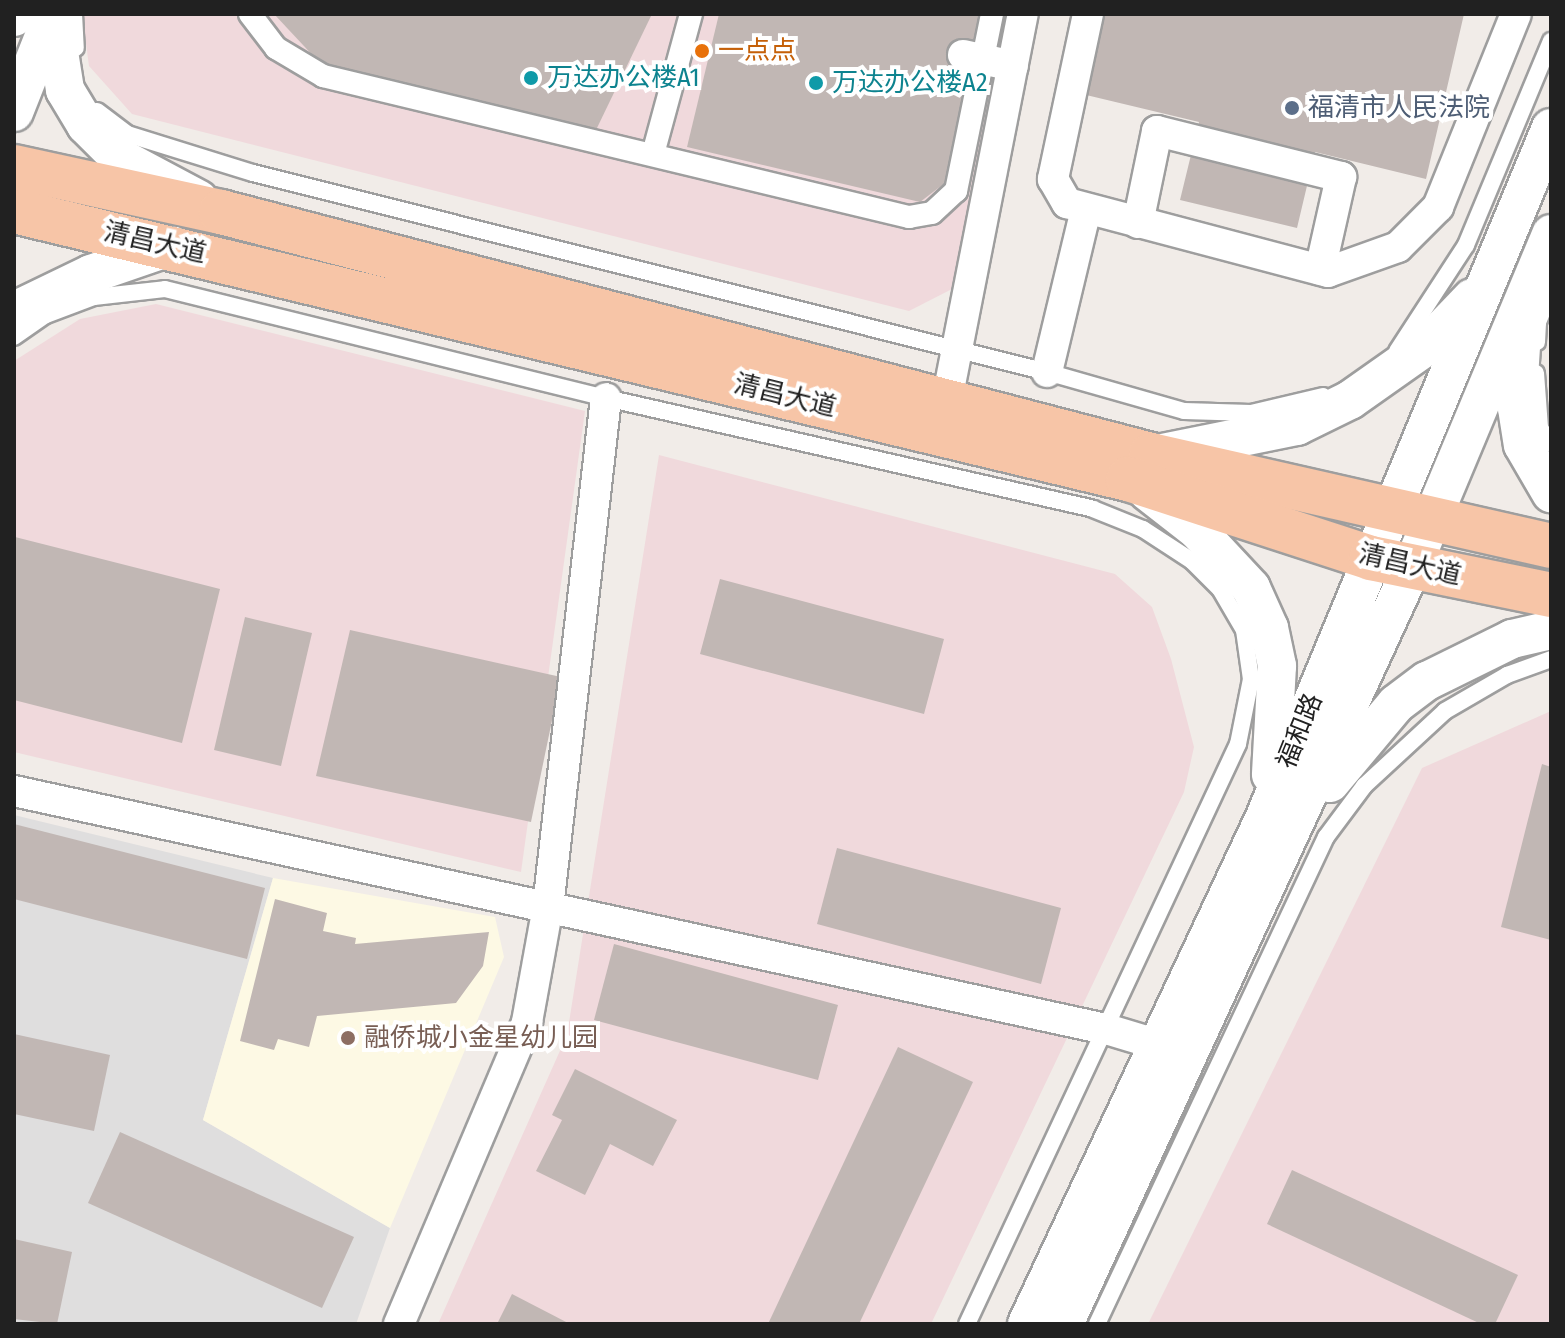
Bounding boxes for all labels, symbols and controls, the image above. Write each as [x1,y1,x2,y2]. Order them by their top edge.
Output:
place label: 一点点 [718,35,796,67]
marker: 一点点 [693,42,711,60]
place label: 万达办公楼A1 [547,62,700,94]
place label: 万达办公楼A2 [832,67,987,99]
marker: 万达办公楼A1 [522,69,540,87]
marker: 万达办公楼A2 [807,74,825,92]
place label: 福清市人民法院 [1308,92,1490,124]
marker: 福清市人民法院 [1283,99,1301,117]
street label: 清昌大道 [101,216,209,270]
street label: 清昌大道 [731,368,839,424]
street label: 清昌大道 [1356,538,1464,592]
street label: 福和路 [1271,689,1329,773]
place label: 融侨城小金星幼儿园 [364,1022,598,1054]
marker: 融侨城小金星幼儿园 [339,1029,357,1047]

